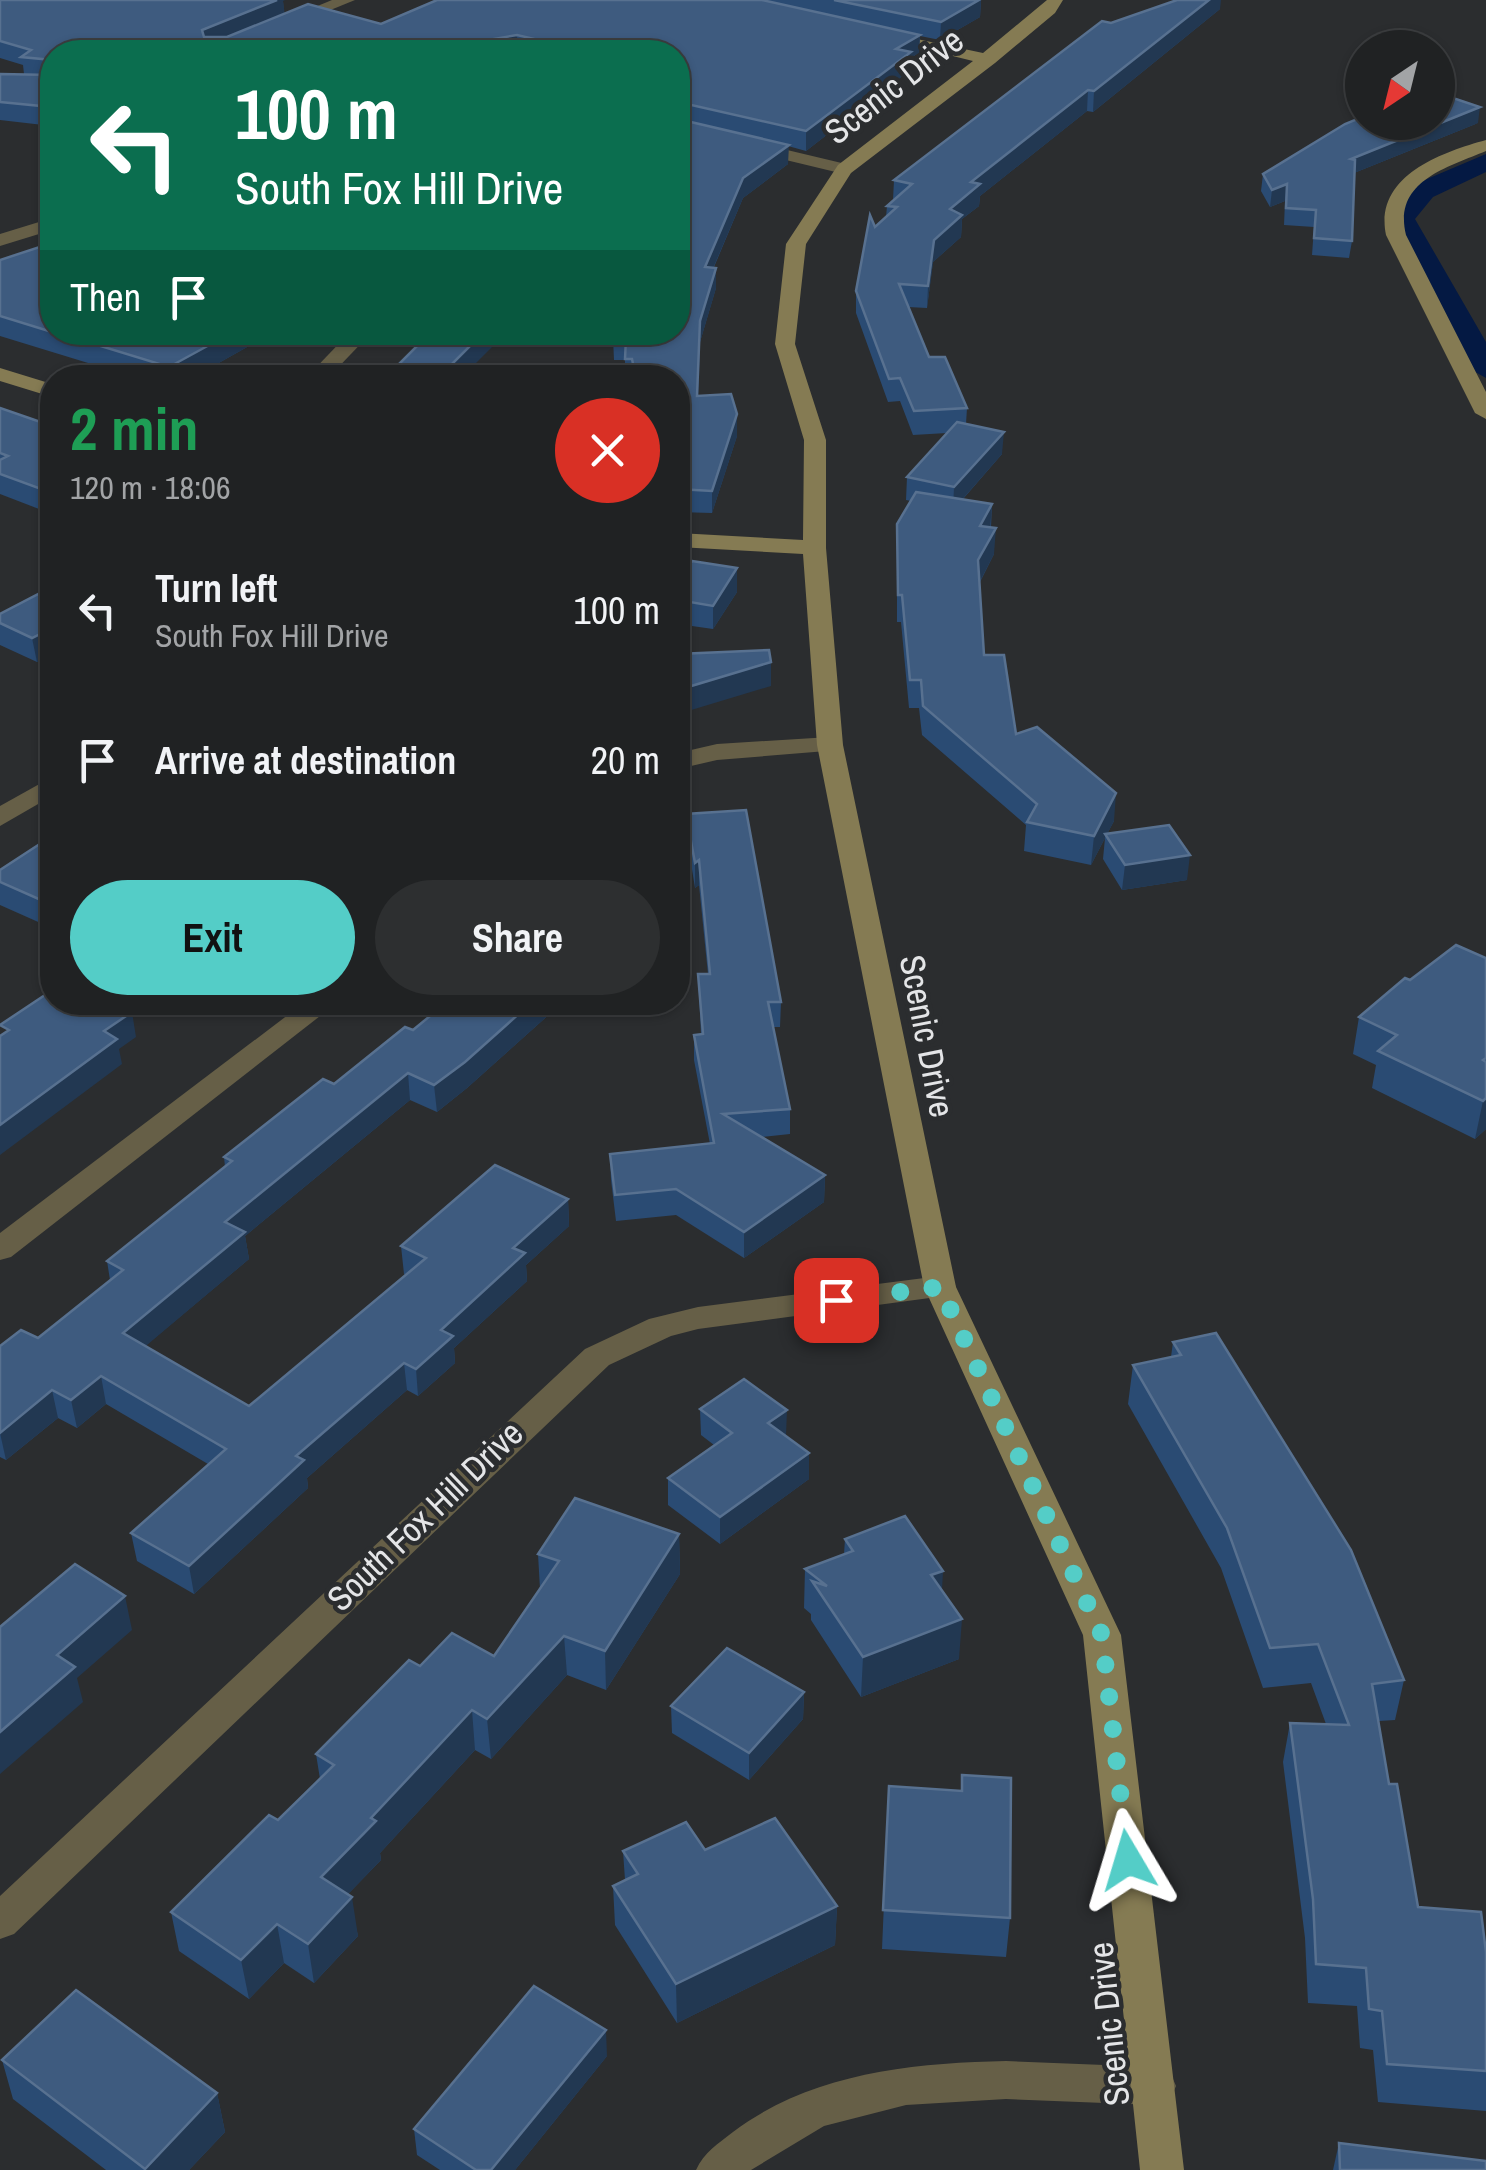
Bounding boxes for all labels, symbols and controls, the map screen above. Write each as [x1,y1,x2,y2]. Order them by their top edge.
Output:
street label: Scenic Drive [814,17,973,155]
north arrow [1345,30,1455,140]
map controls [1345,30,1455,140]
text: 100 m [235,67,398,161]
icon: left [70,80,200,210]
text: South Fox Hill Drive [235,157,563,218]
icon: arrive [161,270,216,325]
text: Then [70,272,141,323]
text: 2 min [70,388,199,469]
button: close [555,398,660,503]
text: 120 m · 18:06 [70,466,230,509]
text: Turn left [155,563,277,614]
icon: left [70,583,125,638]
text: 100 m [573,585,660,636]
text: South Fox Hill Drive [155,614,389,657]
icon: arrive [70,733,125,788]
text: Arrive at destination [155,735,456,786]
text: 20 m [591,735,660,786]
button: Exit [70,880,355,995]
button: Share [375,880,660,995]
street label: Scenic Drive [889,951,966,1121]
pin [794,1258,879,1343]
icon: arrive [809,1273,864,1328]
street label: South Fox Hill Drive [316,1410,533,1621]
position arrow [1076,1808,1180,1912]
street label: Scenic Drive [1077,1940,1140,2108]

